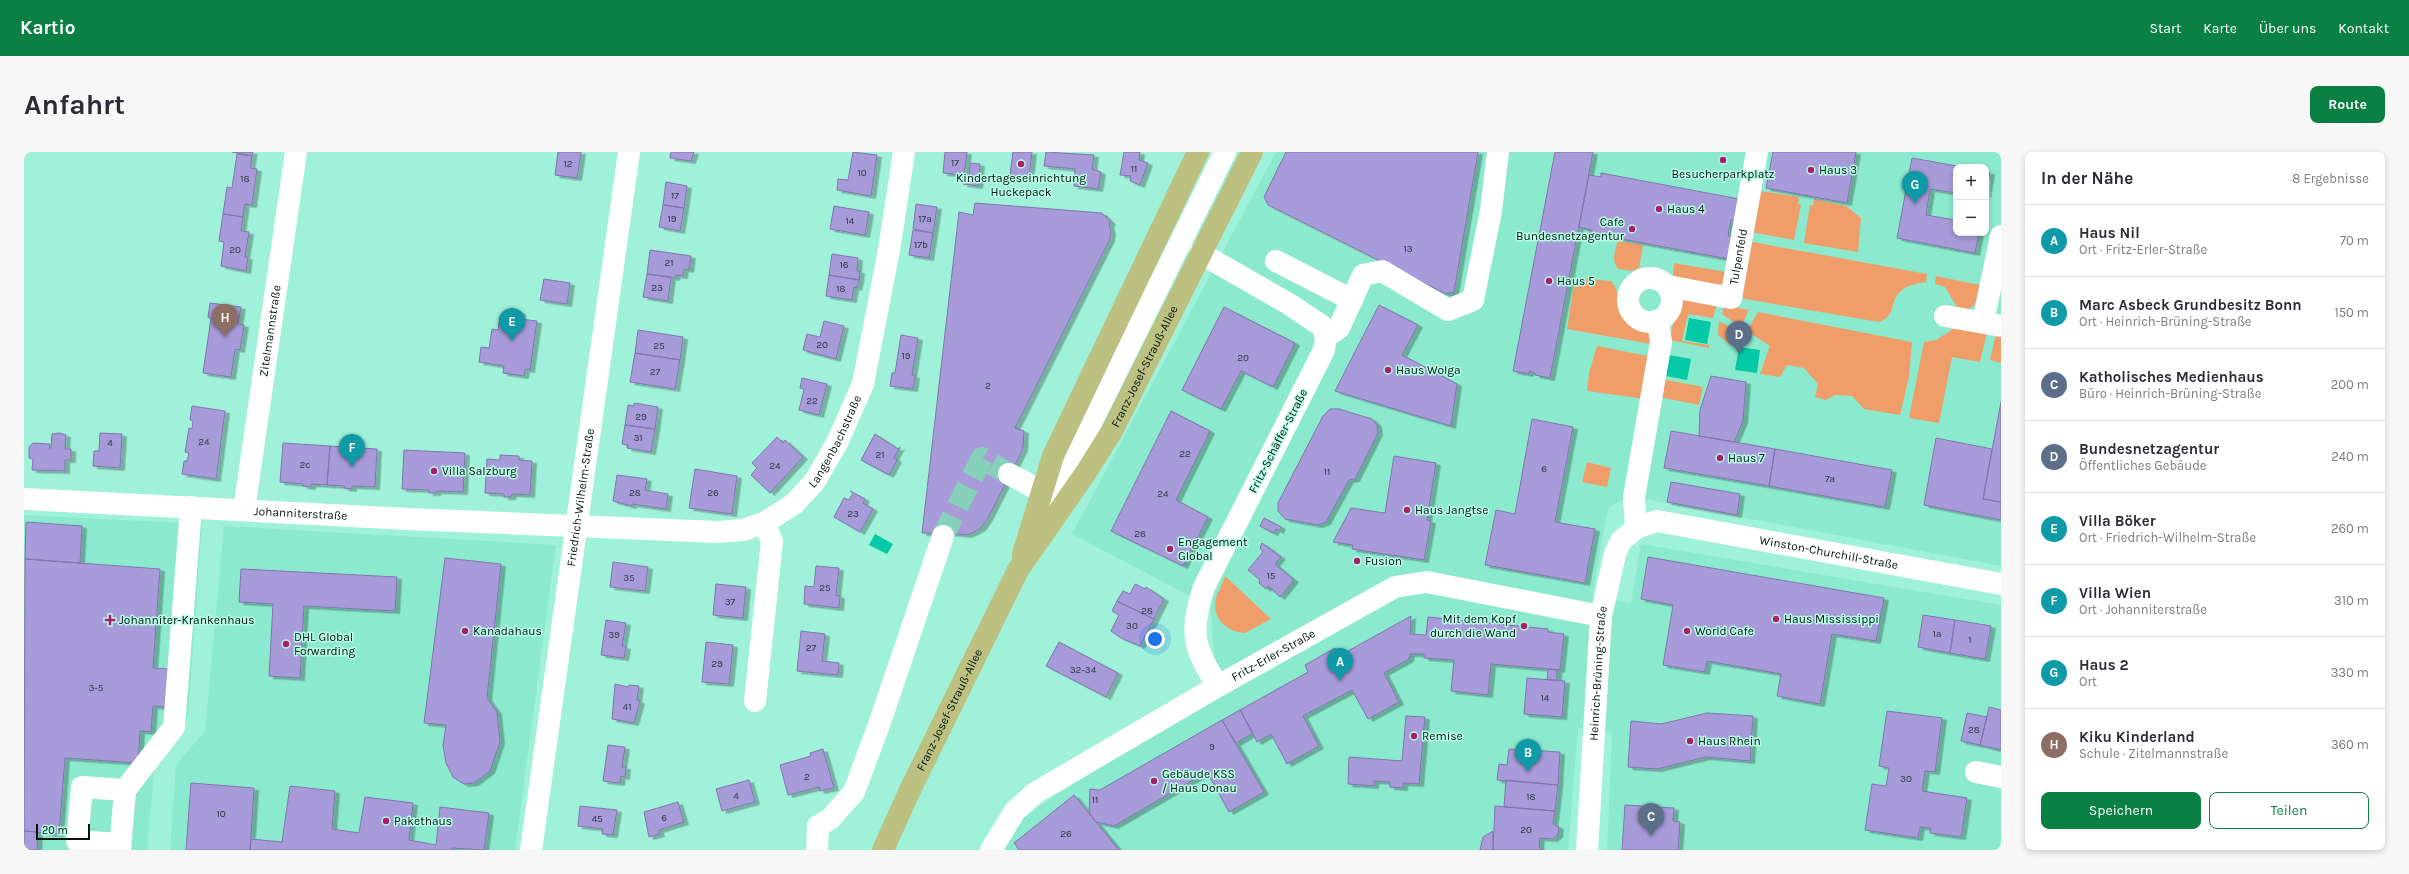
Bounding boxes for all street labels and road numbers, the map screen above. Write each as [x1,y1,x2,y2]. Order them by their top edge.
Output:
street label: Tulpenfeld [1726,227,1750,286]
street label: Zitelmannstraße [256,284,284,378]
street label: Franz-Josef-Strauß-Allee [1108,303,1181,429]
street label: Fritz-Schäffer-Straße [1246,387,1310,495]
street label: Langenbachstraße [805,393,864,491]
street label: Friedrich-Wilhelm-Straße [564,428,597,567]
street label: Johanniterstraße [253,504,348,523]
street label: Winston-Churchill-Straße [1758,533,1899,572]
street label: Heinrich-Brüning-Straße [1587,605,1610,741]
street label: Fritz-Erler-Straße [1229,626,1318,684]
street label: Franz-Josef-Strauß-Allee [913,647,985,773]

